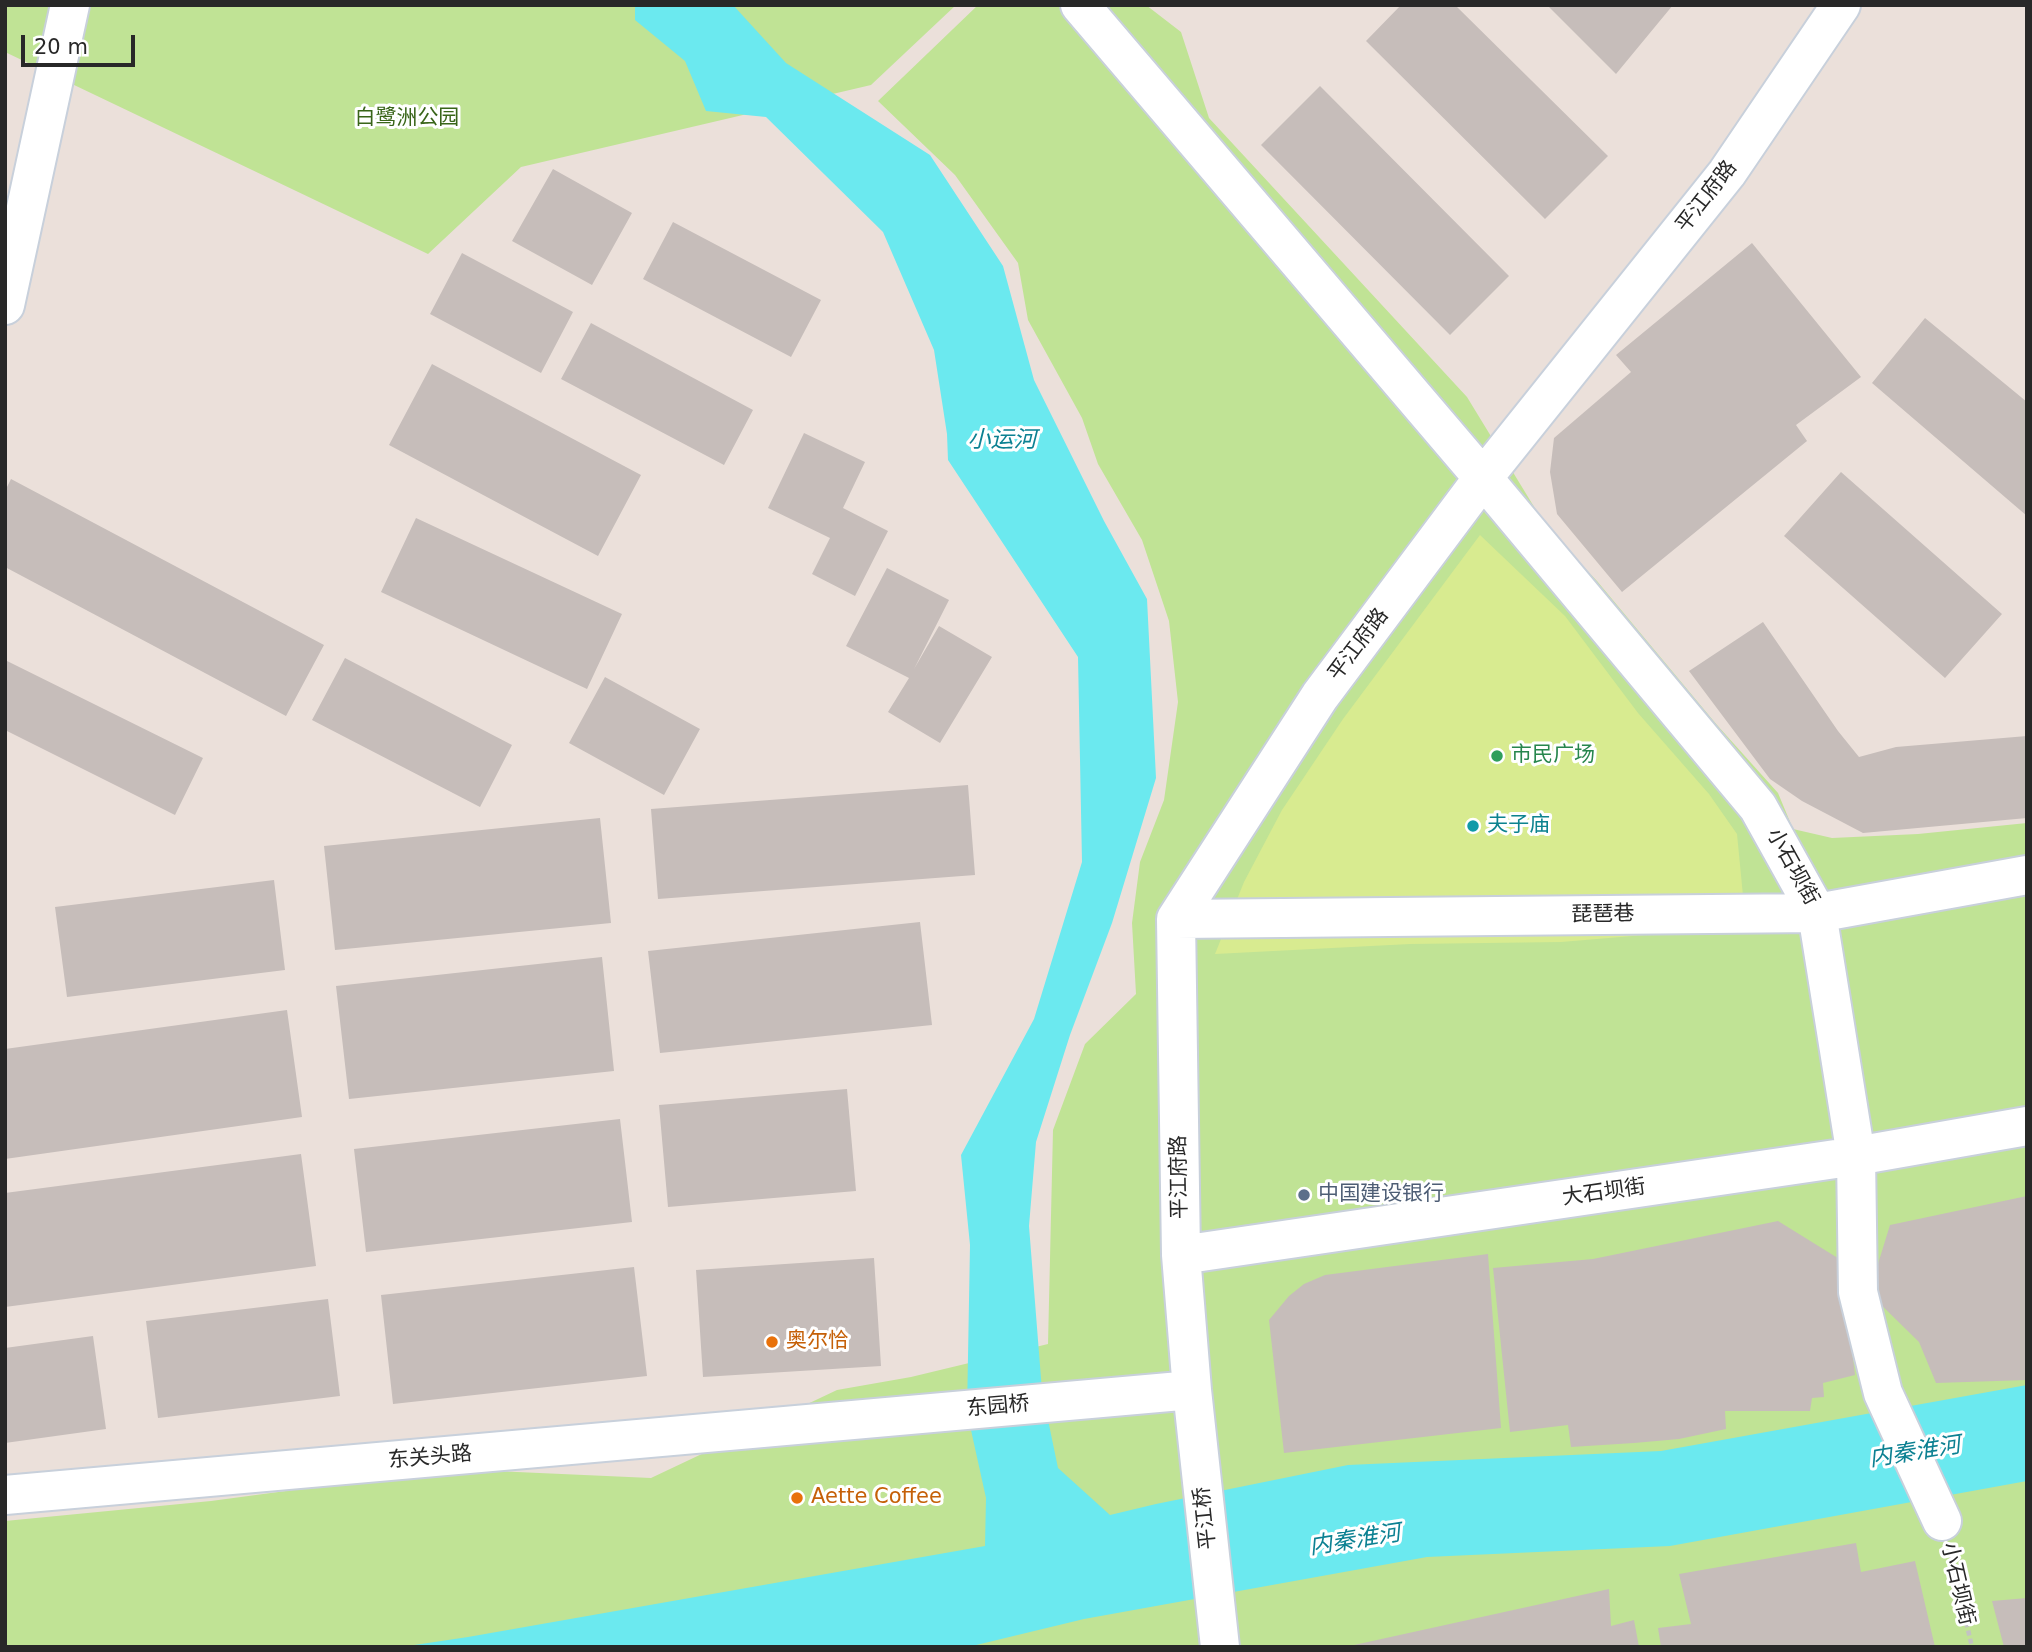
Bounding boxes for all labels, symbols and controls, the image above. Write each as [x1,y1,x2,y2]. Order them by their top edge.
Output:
scale bar [24,21,138,65]
text: 20 m [34,35,88,59]
park label: 白鹭洲公园 [355,106,459,132]
street label: 平江府路 [1671,156,1743,238]
water label: 小运河 [968,427,1036,455]
street label: 平江府路 [1324,604,1394,686]
place label: 市民广场 [1511,743,1595,769]
marker: 市民广场 [1489,748,1505,764]
place label: 夫子庙 [1487,813,1550,839]
marker: 夫子庙 [1465,818,1481,834]
street label: 小石坝街 [1761,824,1823,910]
street label: 琵琶巷 [1571,902,1635,928]
street label: 平江府路 [1167,1135,1193,1219]
street label: 大石坝街 [1561,1175,1647,1211]
place label: 中国建设银行 [1318,1182,1444,1208]
marker: 中国建设银行 [1296,1187,1312,1203]
place label: 奥尔恰 [786,1329,849,1355]
marker: 奥尔恰 [764,1334,780,1350]
street label: 东园桥 [966,1392,1030,1422]
water label: 内秦淮河 [1867,1432,1963,1474]
street label: 东关头路 [387,1442,473,1474]
place label: Aette Coffee [811,1485,942,1511]
street label: 平江桥 [1190,1485,1222,1551]
marker: Aette Coffee [789,1490,805,1506]
water label: 内秦淮河 [1307,1520,1403,1562]
street label: 小石坝街 [1935,1540,1979,1628]

